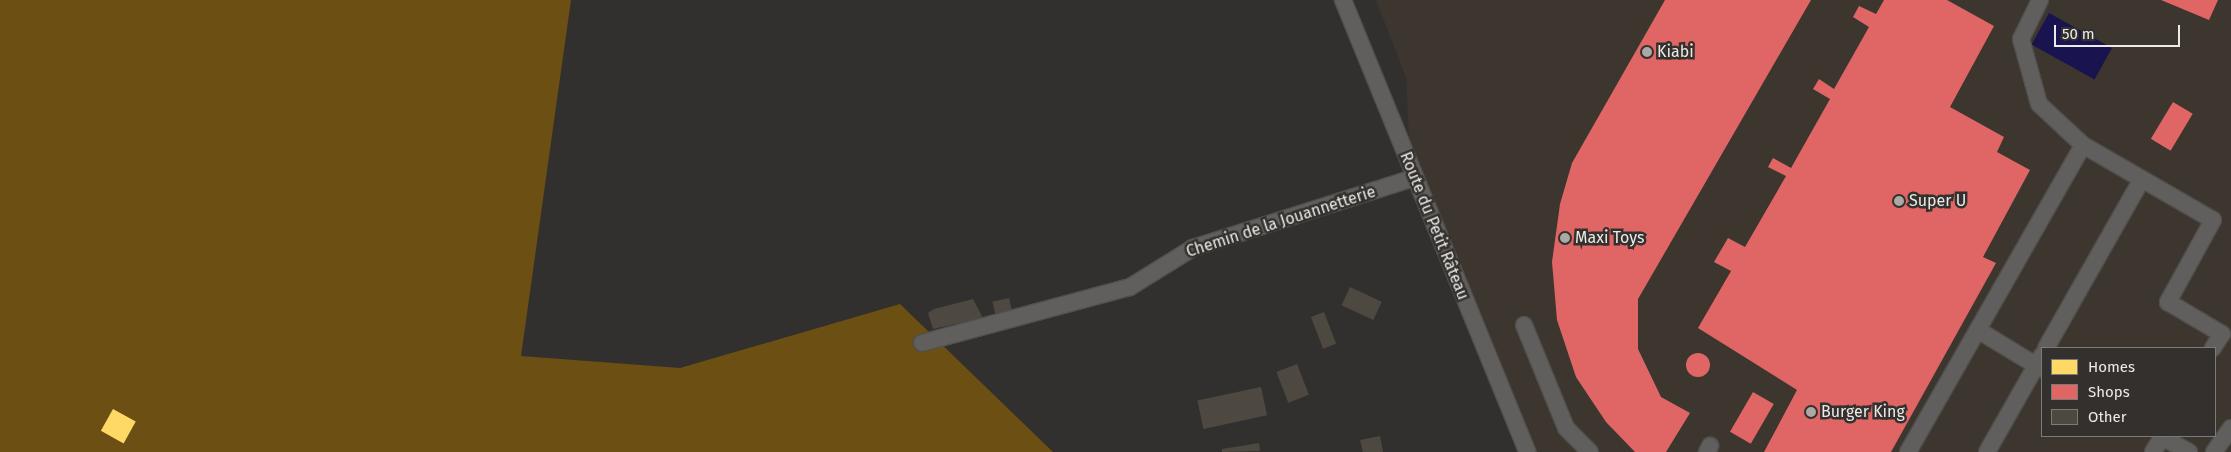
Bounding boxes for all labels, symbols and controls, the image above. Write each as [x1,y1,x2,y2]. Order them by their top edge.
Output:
scale bar [2056,15,2182,47]
text: 50 m [2062,25,2095,43]
place label: Kiabi [1657,42,1694,62]
marker: Kiabi [1641,46,1653,58]
street label: Route du Petit Râteau [1396,149,1472,303]
street label: Chemin de la Jouannetterie [1184,182,1378,262]
place label: Super U [1909,191,1966,211]
marker: Super U [1893,195,1905,207]
place label: Maxi Toys [1575,228,1645,248]
marker: Maxi Toys [1559,232,1571,244]
legend [2041,347,2216,437]
text: Homes [2088,358,2135,376]
text: Shops [2088,383,2130,401]
place label: Burger King [1821,402,1905,422]
marker: Burger King [1805,406,1817,418]
text: Other [2088,408,2127,426]

